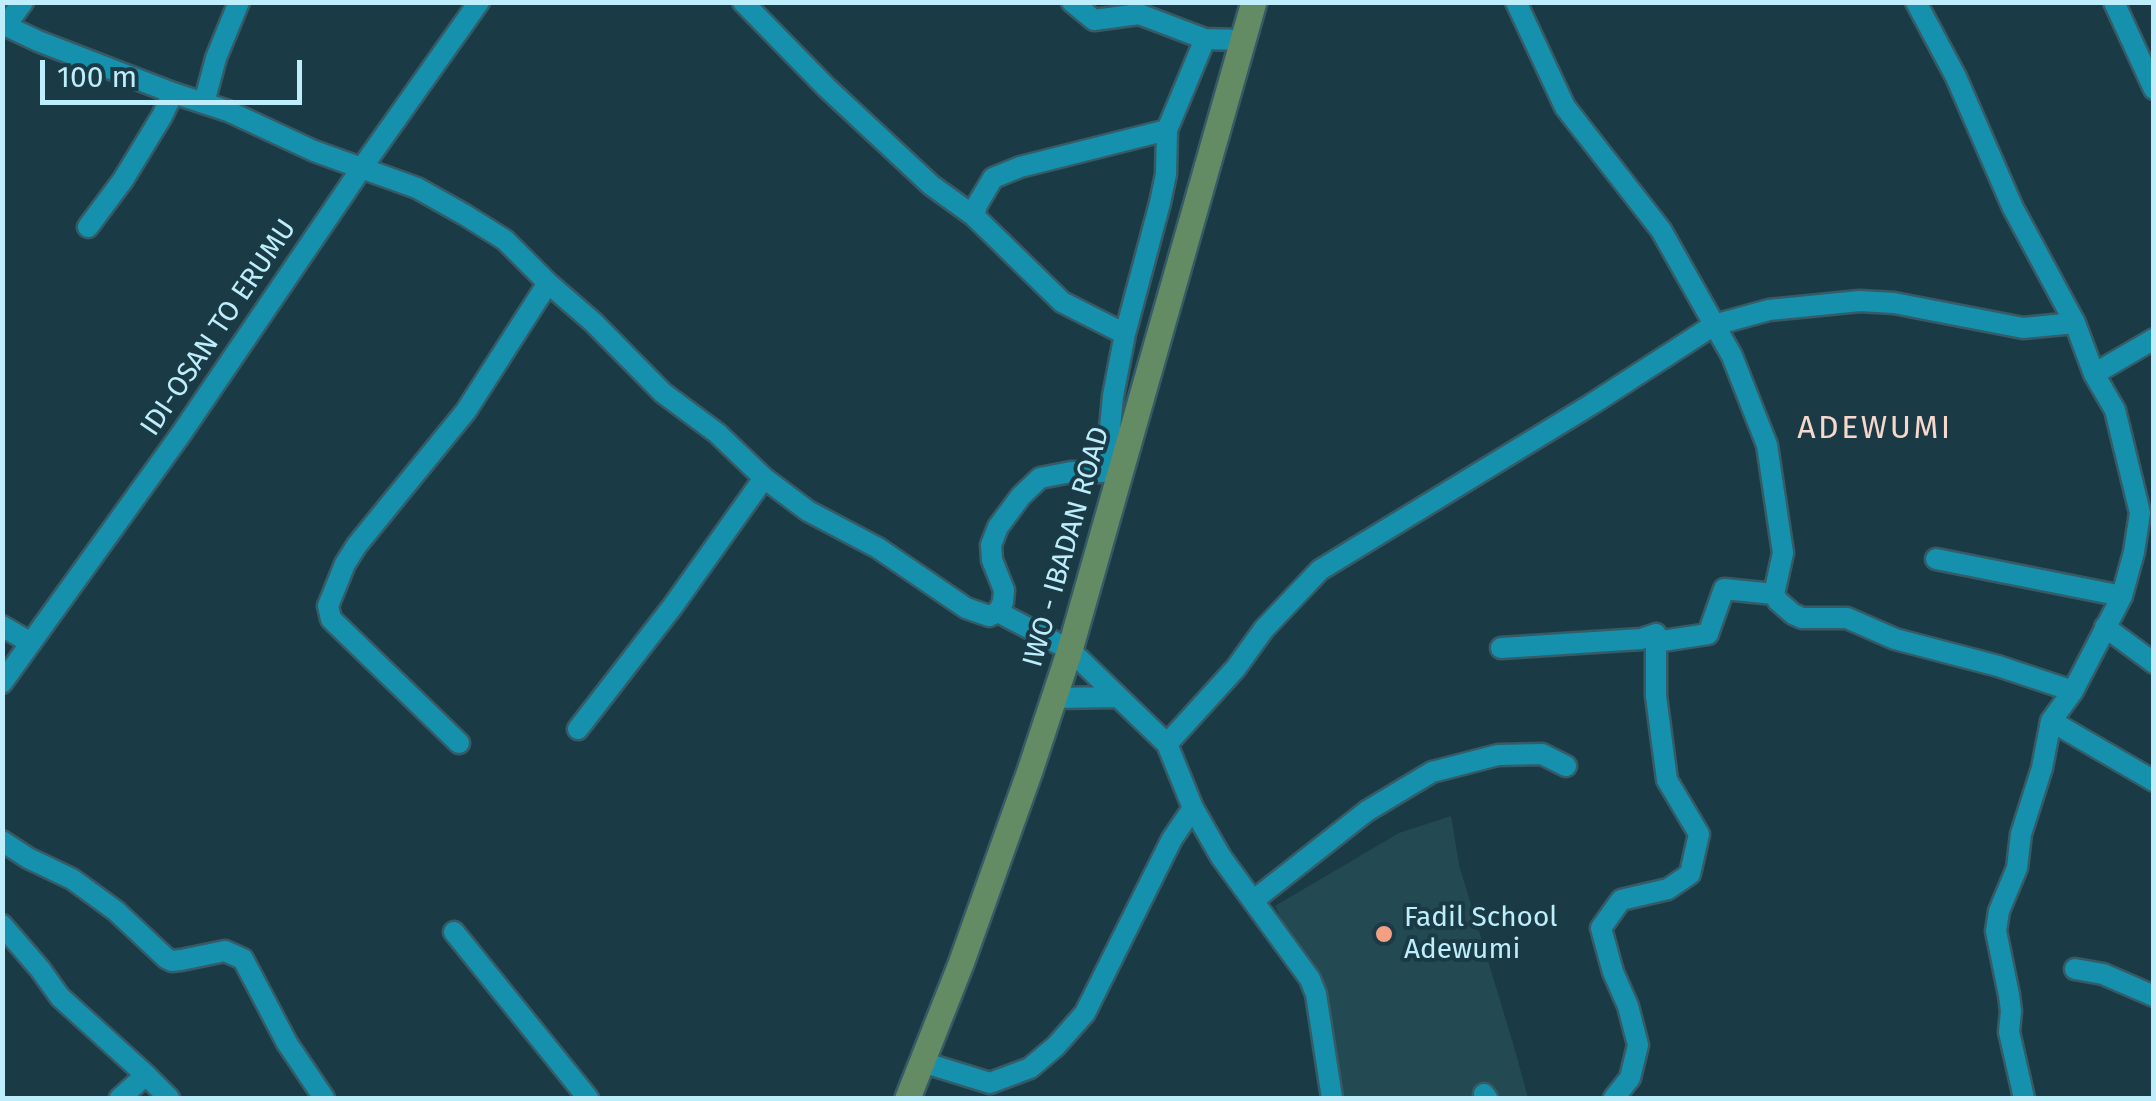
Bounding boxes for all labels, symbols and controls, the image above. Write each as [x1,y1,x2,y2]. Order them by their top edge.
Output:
scale bar [45,40,308,102]
text: 100 m [57,59,137,95]
street label: IDI-OSAN TO ERUMU [134,213,304,443]
district label: ADEWUMI [1797,410,1953,448]
street label: IWO - IBADAN ROAD [1017,423,1117,671]
place label: Fadil School Adewumi [1404,901,1558,967]
marker: Fadil School Adewumi [1373,923,1395,945]

